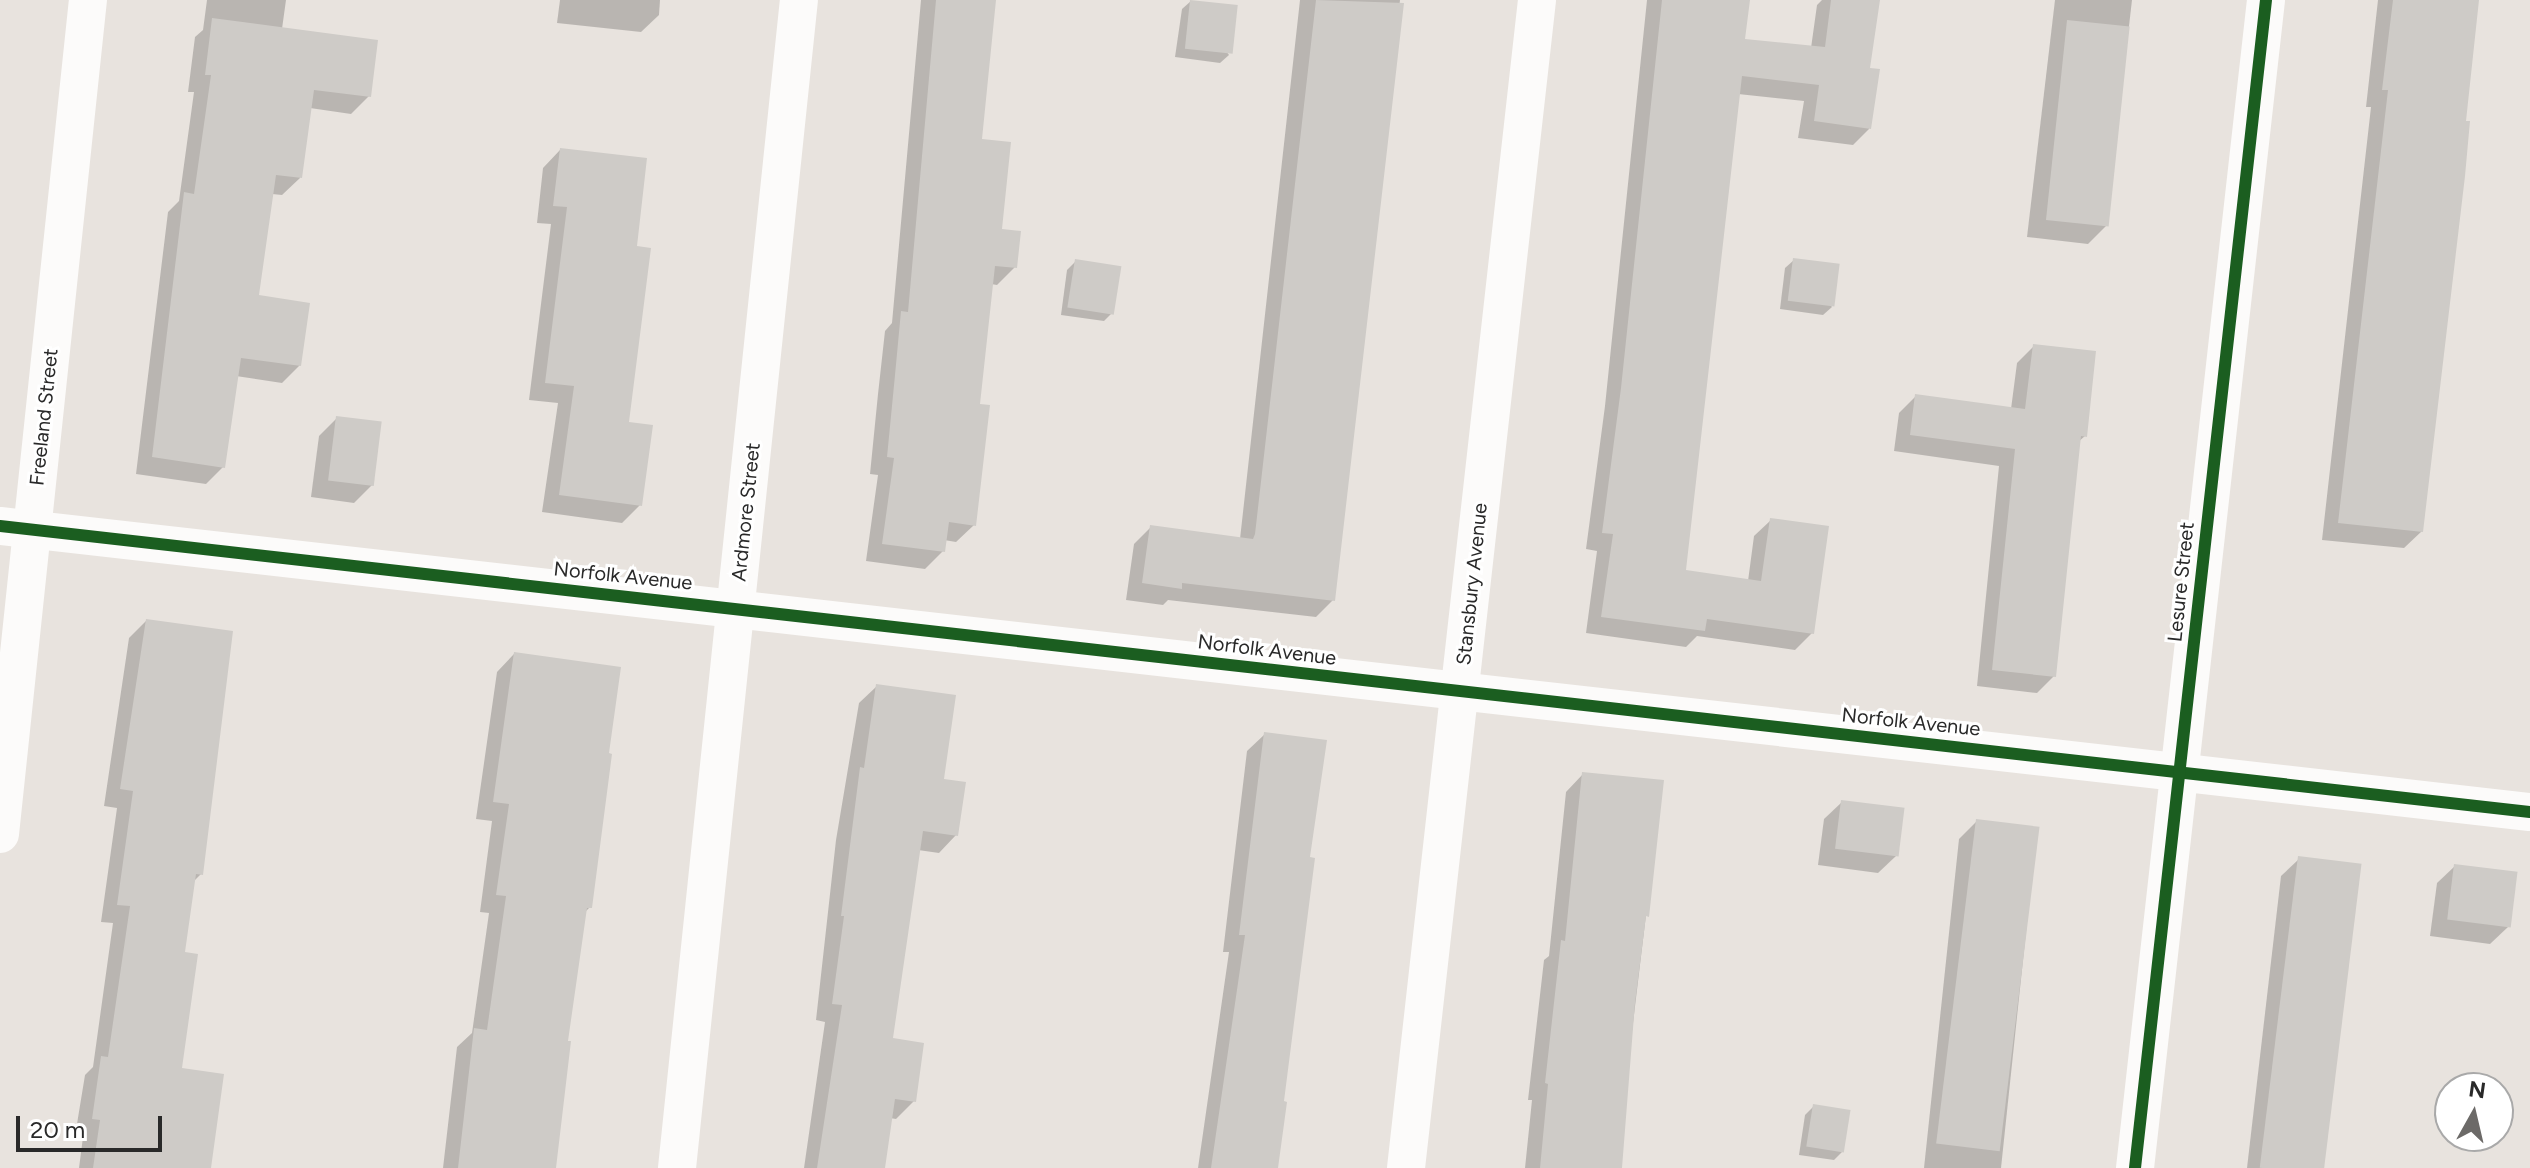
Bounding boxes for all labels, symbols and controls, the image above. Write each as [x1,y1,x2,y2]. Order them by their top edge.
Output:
street label: Freeland Street [25,347,63,487]
street label: Ardmore Street [727,441,765,583]
street label: Stansbury Avenue [1452,502,1492,666]
street label: Lesure Street [2163,521,2199,643]
street label: Norfolk Avenue [552,557,694,595]
street label: Norfolk Avenue [1196,630,1338,670]
street label: Norfolk Avenue [1840,703,1982,741]
north arrow [2434,1072,2514,1152]
text: N [2467,1075,2487,1104]
scale bar [20,1100,166,1150]
text: 20 m [30,1115,85,1144]

